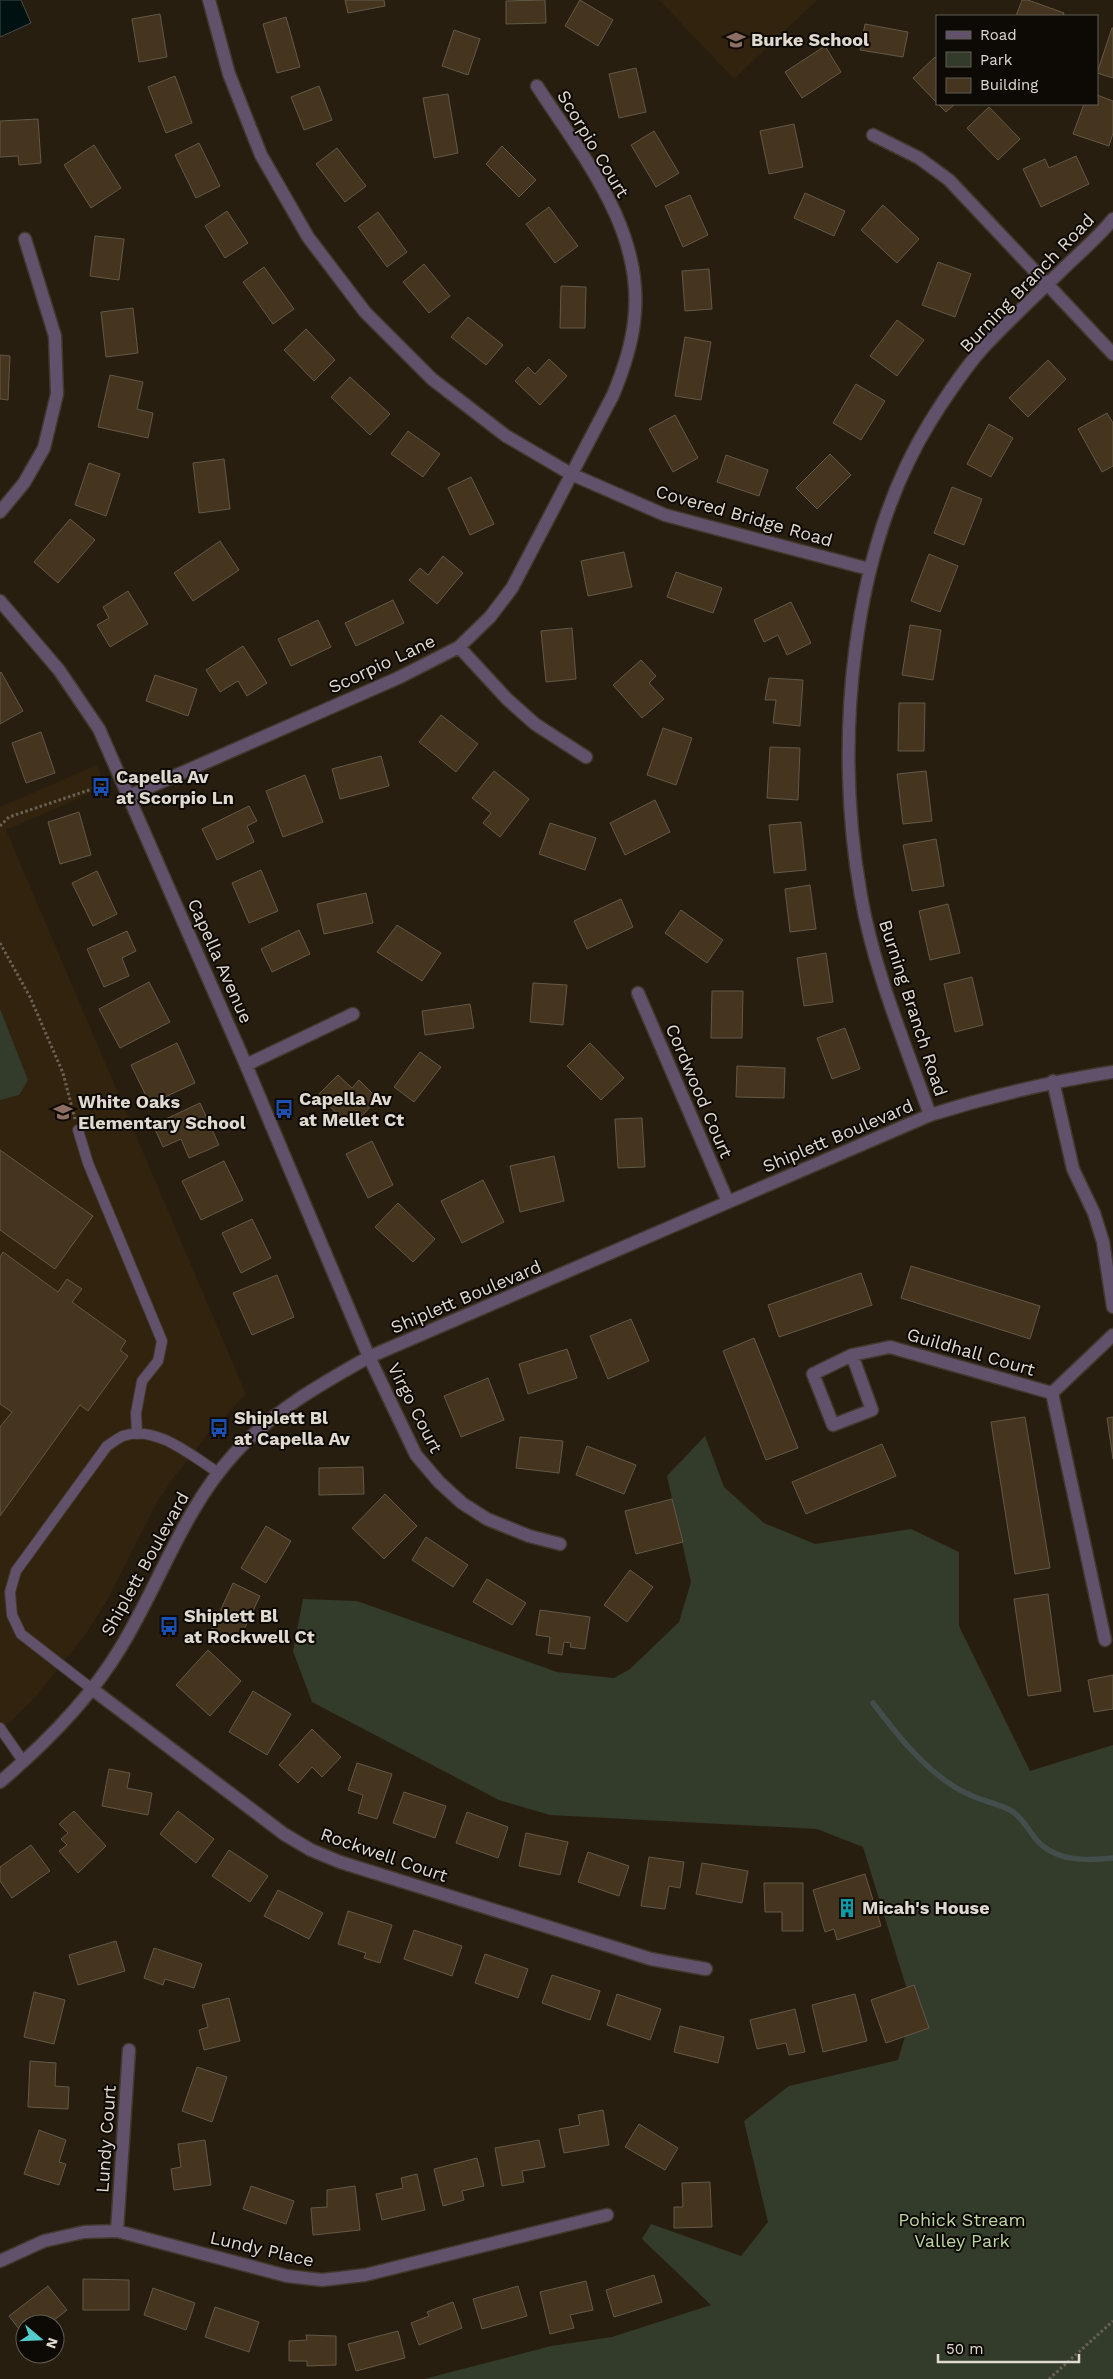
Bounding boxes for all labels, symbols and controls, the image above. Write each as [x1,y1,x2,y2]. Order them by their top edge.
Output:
legend [936,15,1098,105]
text: Road [980,26,1017,44]
school or university icon: Burke School [725,29,747,51]
place label: Burke School [751,29,869,50]
text: Park [980,51,1013,69]
text: Building [980,76,1038,94]
street label: Scorpio Court [553,86,634,202]
street label: Burning Branch Road [955,209,1098,356]
street label: Covered Bridge Road [653,480,835,551]
street label: Scorpio Lane [325,630,438,697]
place label: Capella Av at Scorpio Ln [116,766,234,808]
bus stop icon: Capella Av at Scorpio Ln [90,776,112,798]
street label: Capella Avenue [184,895,257,1026]
street label: Burning Branch Road [875,917,952,1099]
street label: Cordwood Court [662,1020,737,1162]
place label: Capella Av at Mellet Ct [299,1088,404,1130]
place label: White Oaks Elementary School [78,1091,246,1133]
street label: Shiplett Boulevard [759,1094,916,1177]
bus stop icon: Capella Av at Mellet Ct [273,1098,295,1120]
school or university icon: White Oaks Elementary School [52,1101,74,1123]
street label: Shiplett Boulevard [387,1255,544,1338]
street label: Guildhall Court [905,1323,1038,1380]
street label: Virgo Court [384,1359,447,1457]
place label: Shiplett Bl at Capella Av [234,1407,351,1449]
bus stop icon: Shiplett Bl at Capella Av [208,1417,230,1439]
street label: Shiplett Boulevard [96,1488,193,1639]
place label: Shiplett Bl at Rockwell Ct [184,1605,315,1647]
bus stop icon: Shiplett Bl at Rockwell Ct [158,1615,180,1637]
street label: Rockwell Court [318,1823,451,1886]
building icon: Micah's House [836,1897,858,1919]
place label: Micah's House [862,1897,990,1918]
street label: Lundy Court [91,2084,120,2193]
park label: Pohick Stream Valley Park [898,2209,1026,2251]
street label: Lundy Place [208,2226,316,2271]
north arrow [15,2314,65,2364]
scale bar [938,2332,1079,2364]
text: N [43,2336,62,2351]
text: 50 m [946,2340,983,2358]

